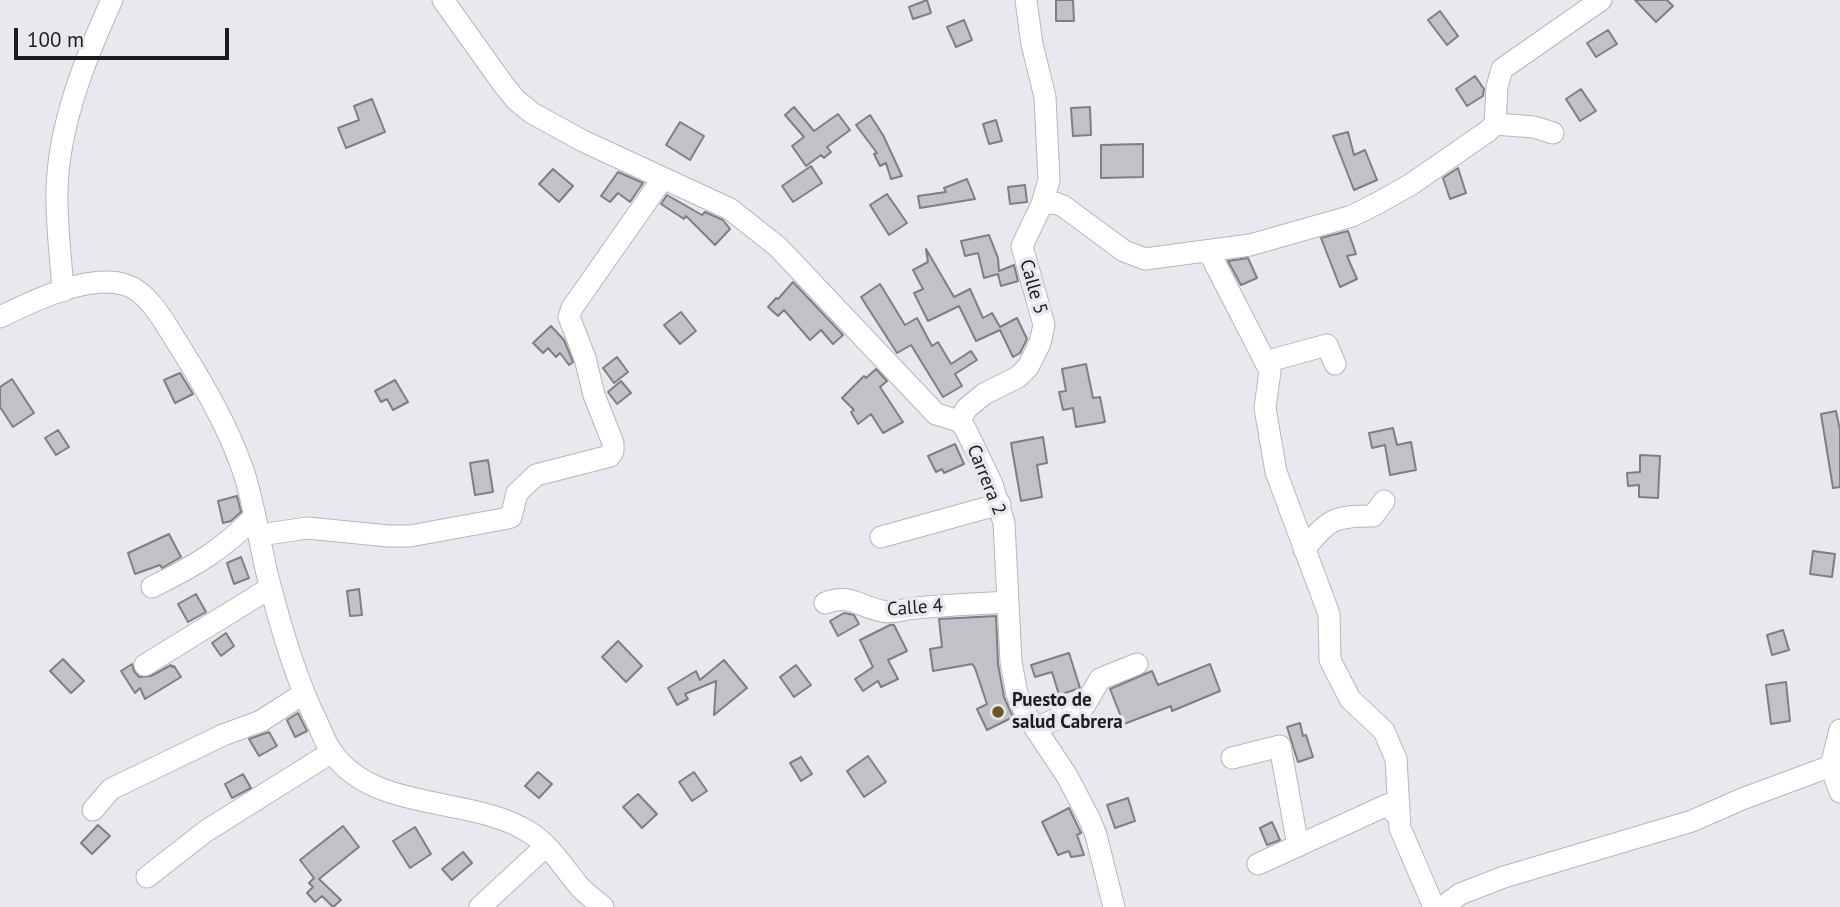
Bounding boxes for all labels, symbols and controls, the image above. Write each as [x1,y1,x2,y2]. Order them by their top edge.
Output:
scale bar [18,14,233,58]
text: 100 m [27,26,84,53]
street label: Calle 5 [1014,257,1052,317]
street label: Carrera 2 [962,442,1010,518]
street label: Calle 4 [886,595,944,621]
place label: Puesto de salud Cabrera [1012,690,1123,734]
marker: Puesto de salud Cabrera [990,704,1006,720]

